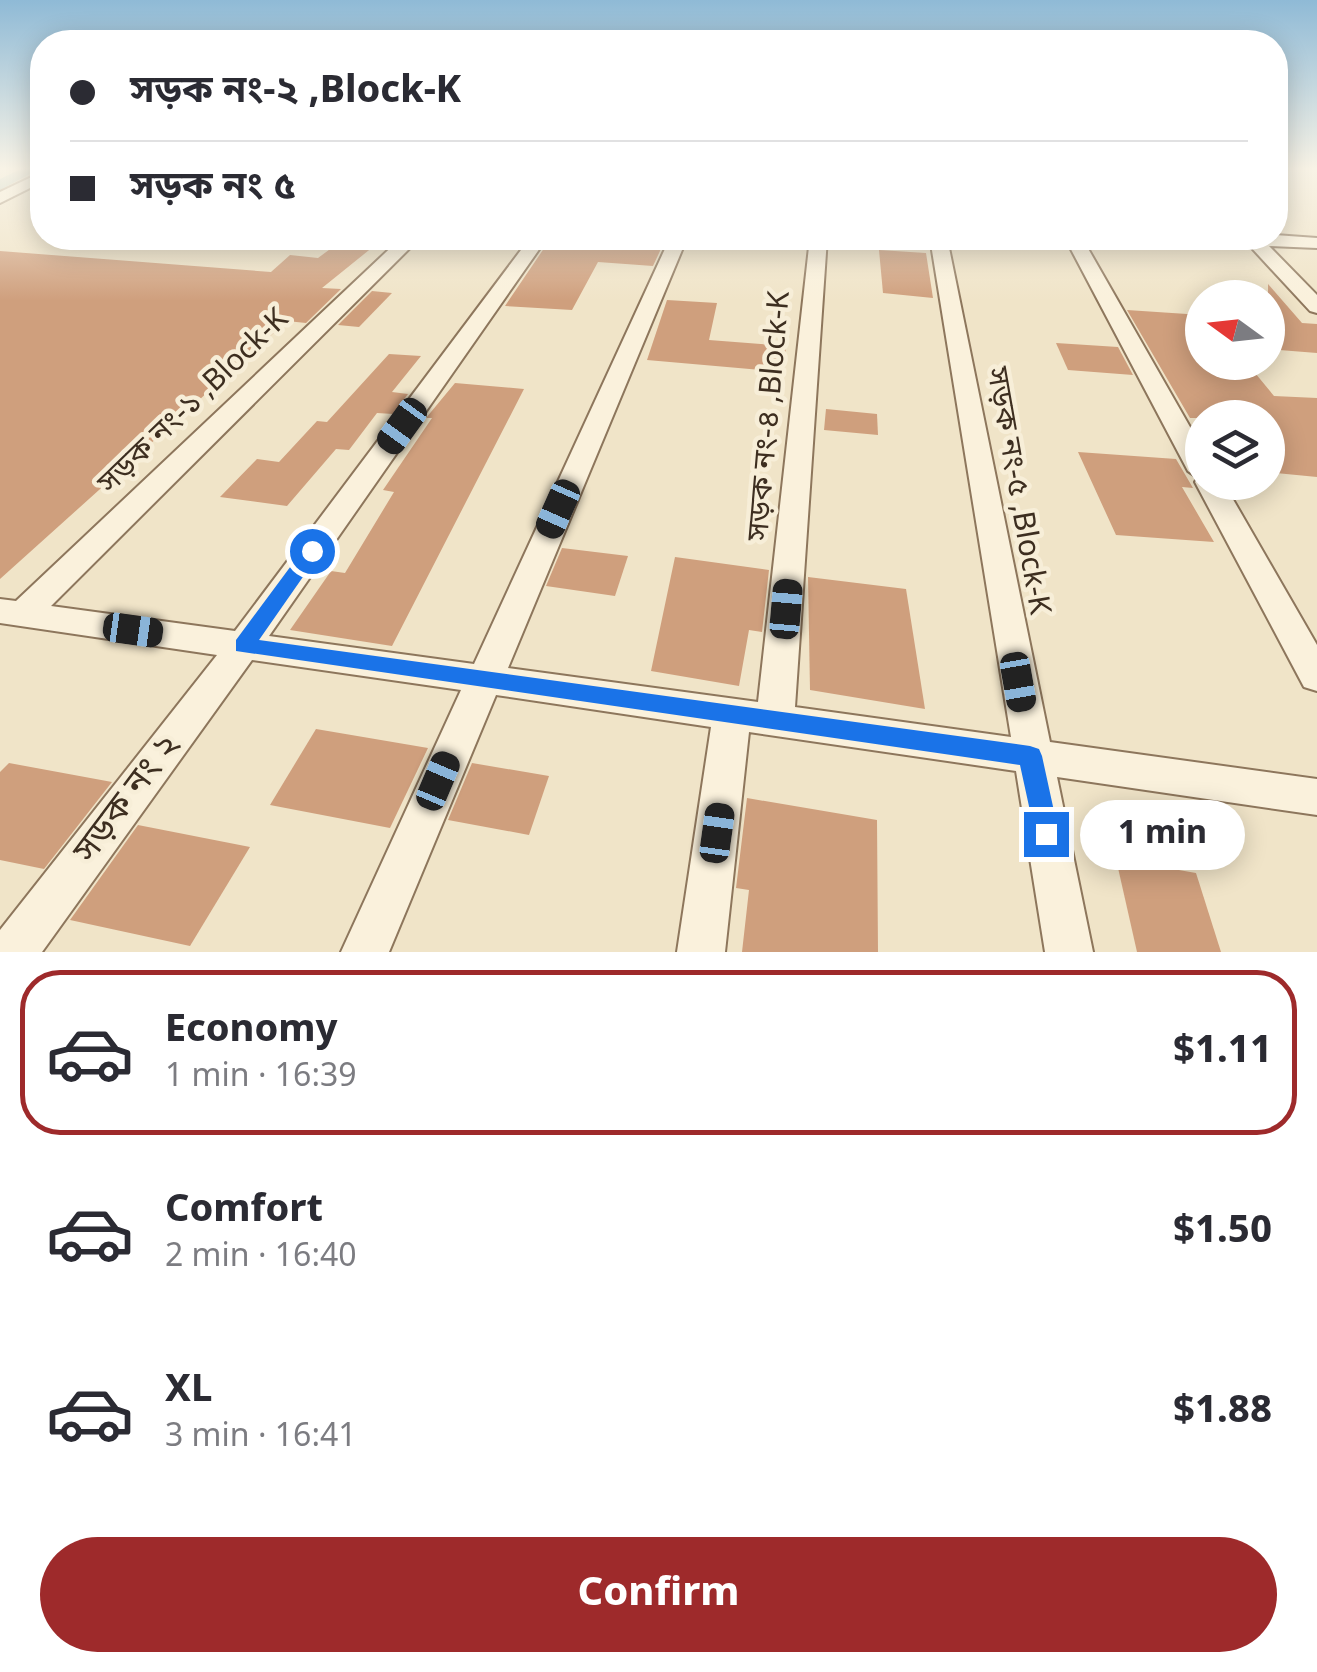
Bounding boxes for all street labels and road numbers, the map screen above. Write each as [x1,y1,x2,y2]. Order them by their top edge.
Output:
street label: সড়ক নং-৪ ,Block-K [739,289,801,544]
street label: সড়ক নং-১ ,Block-K [89,300,298,504]
street label: সড়ক নং-৫ ,Block-K [975,363,1059,618]
street label: সড়ক নং ২ [64,725,192,874]

